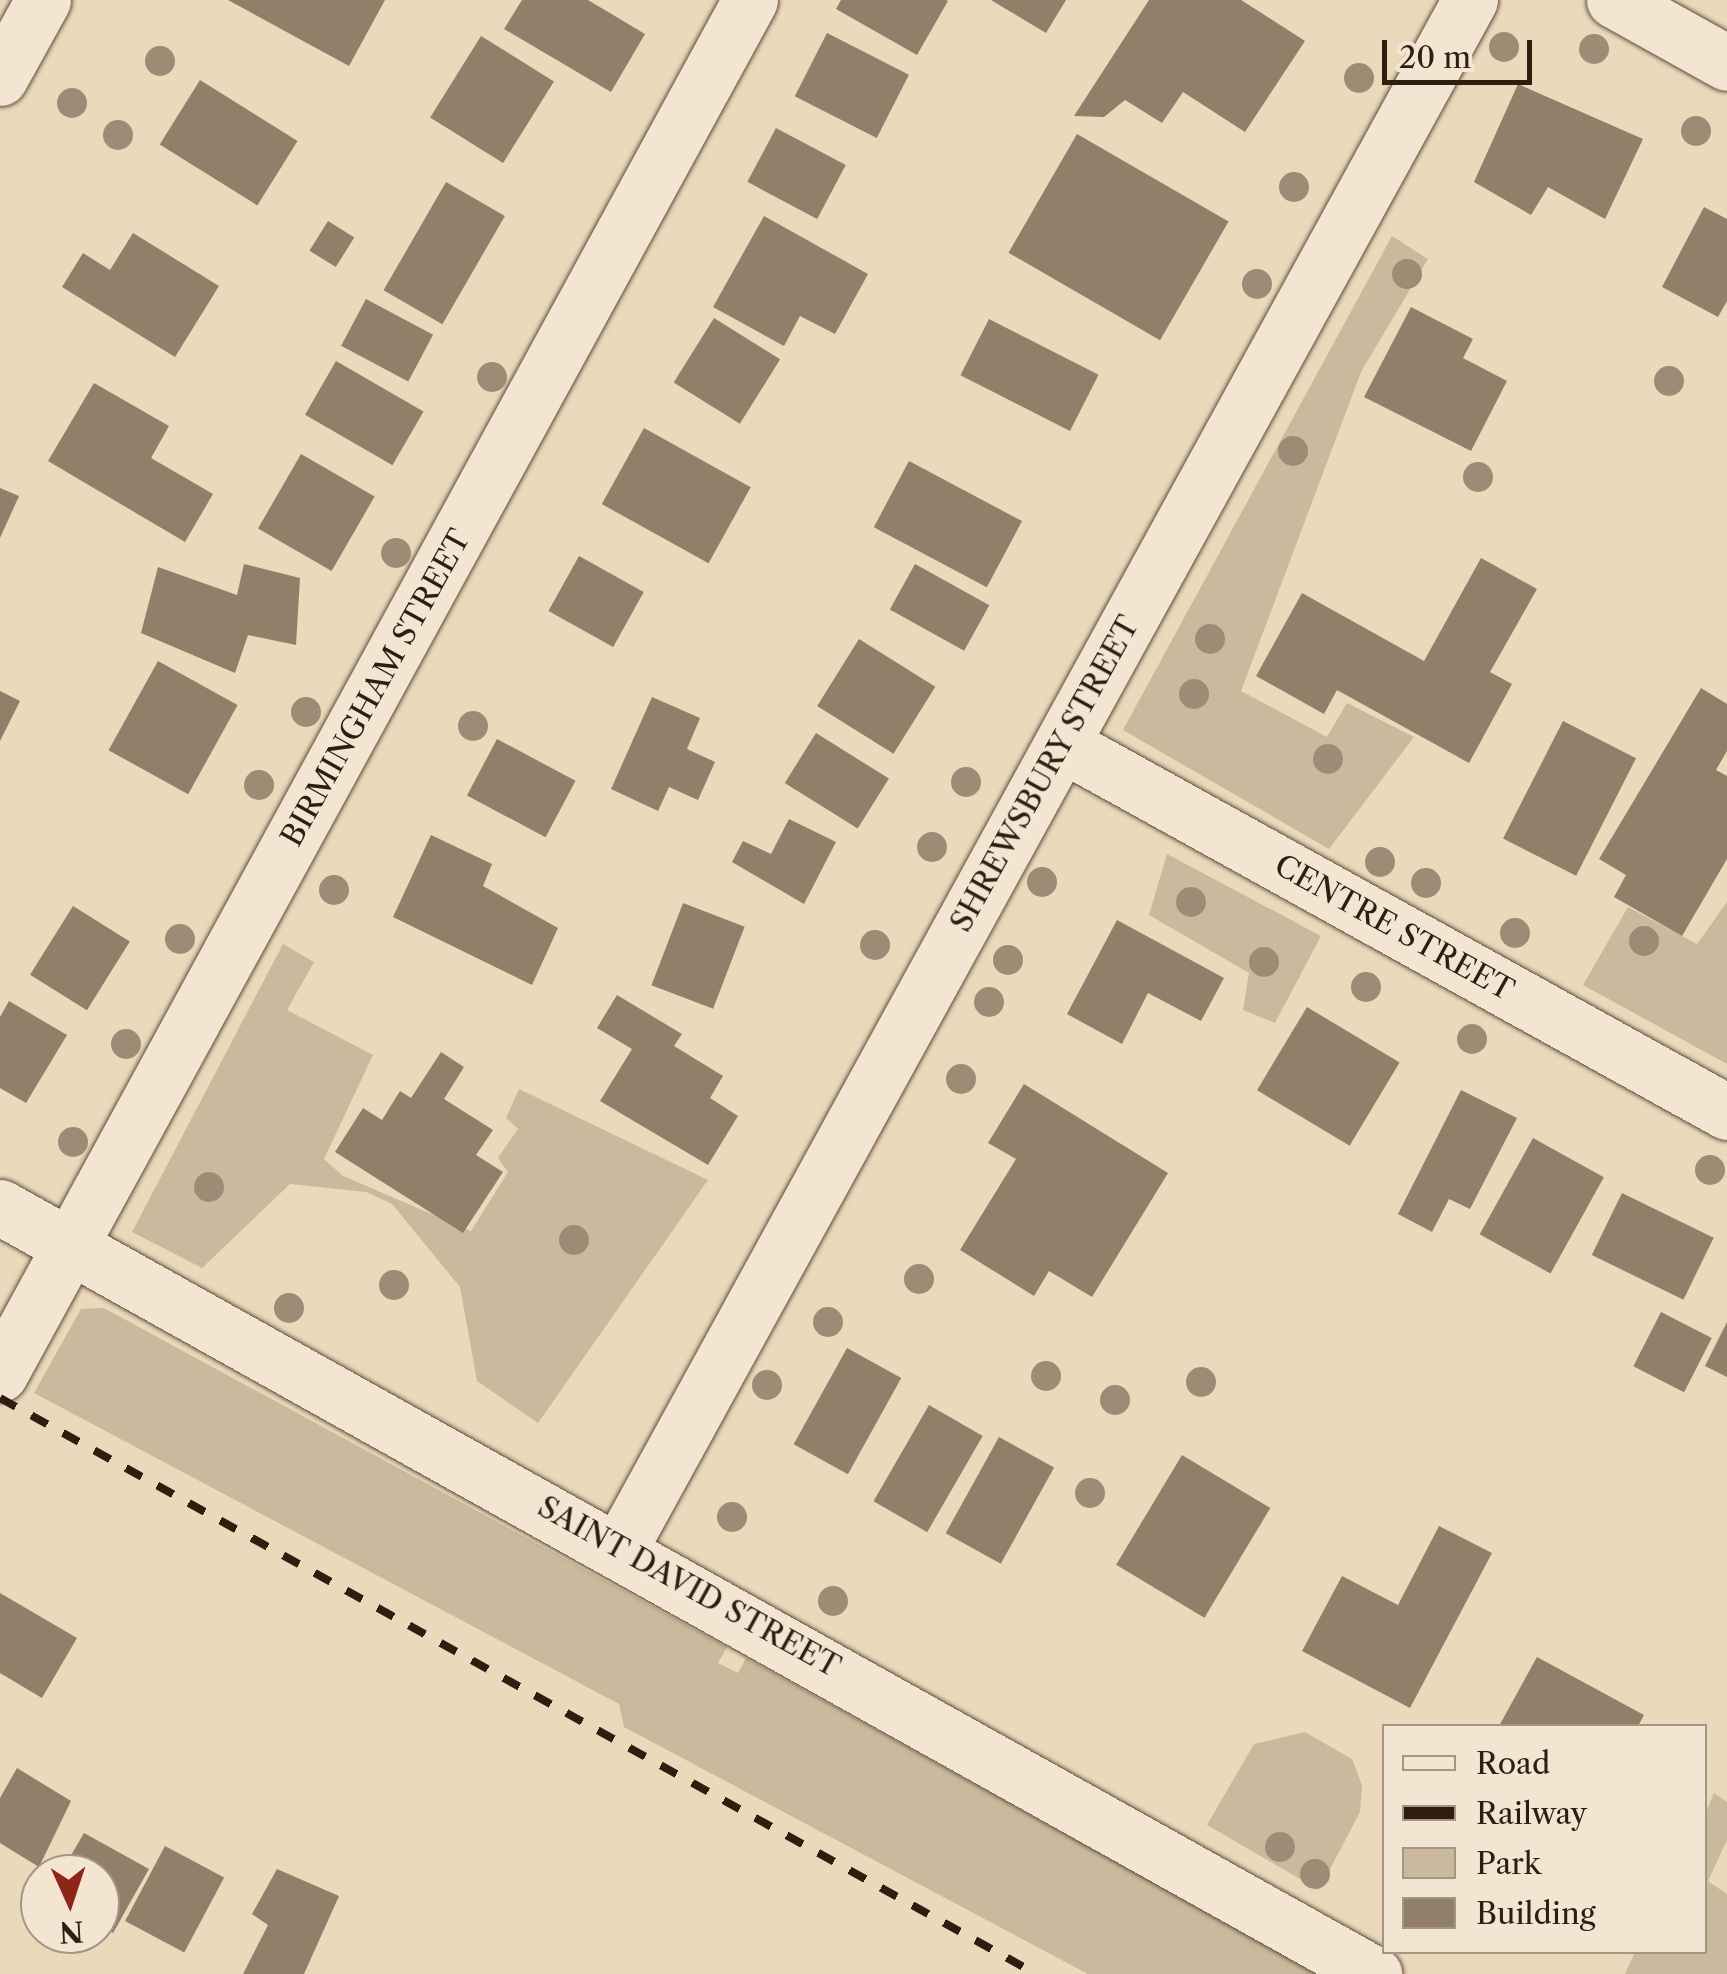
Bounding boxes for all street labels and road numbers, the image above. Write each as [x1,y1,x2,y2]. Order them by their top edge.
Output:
street label: BIRMINGHAM STREET [274,523,478,853]
street label: SHREWSBURY STREET [943,609,1147,939]
street label: CENTRE STREET [1268,847,1520,1009]
street label: SAINT DAVID STREET [531,1489,847,1685]

